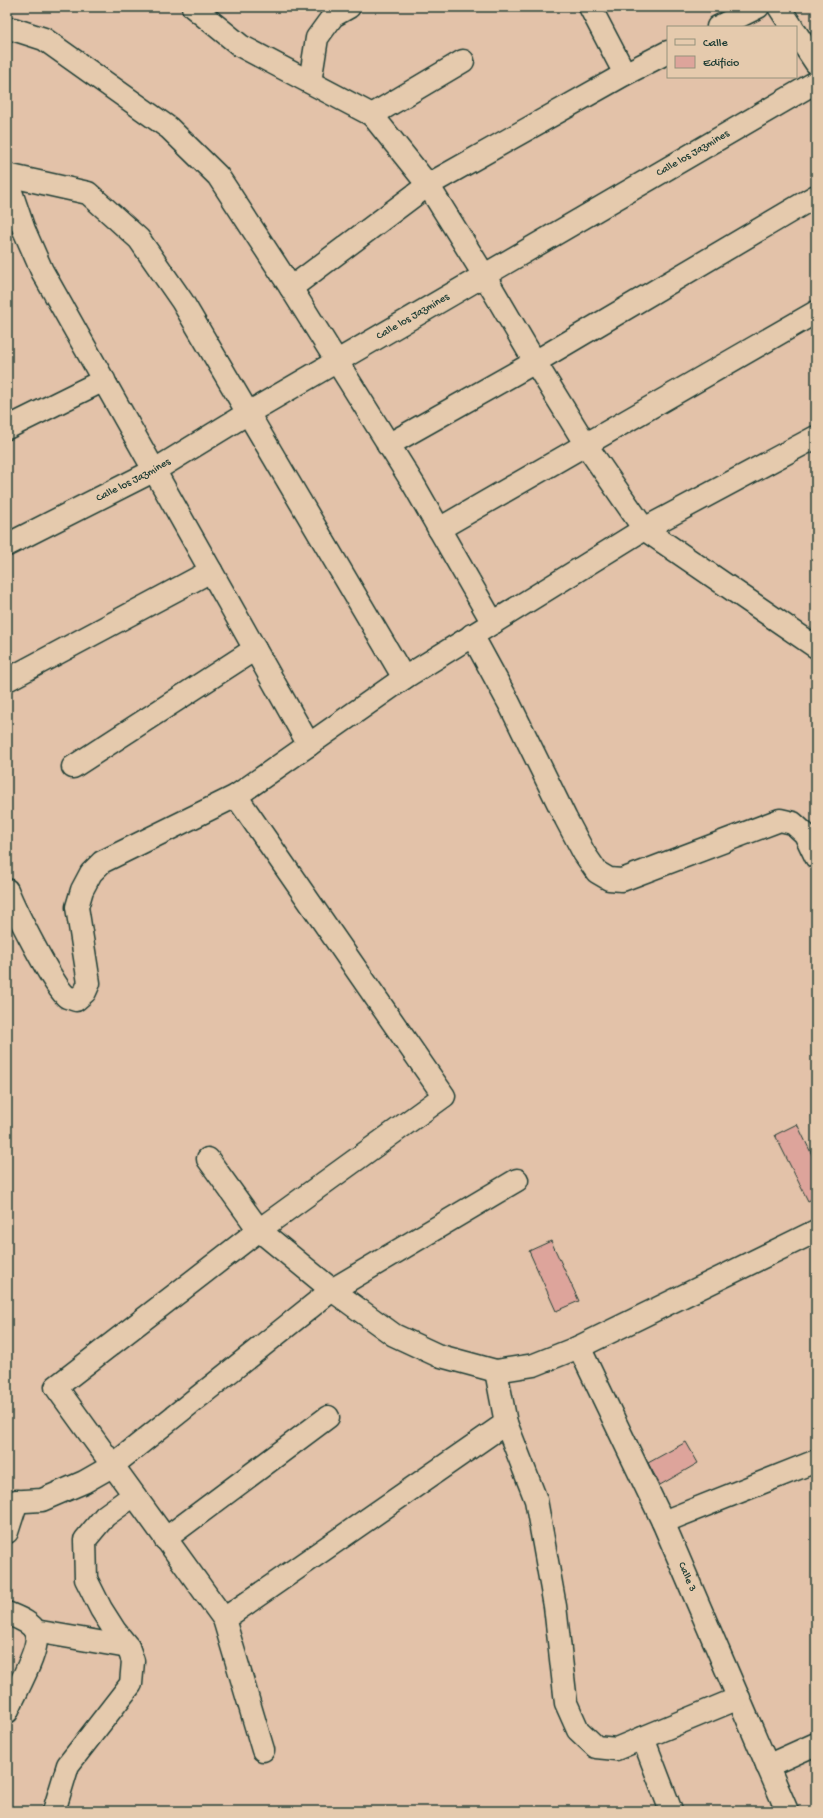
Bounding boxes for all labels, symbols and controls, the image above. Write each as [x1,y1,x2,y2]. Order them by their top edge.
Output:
legend [667,26,797,78]
text: Calle [703,37,728,51]
text: Edificio [703,57,739,71]
street label: Calle los Jazmines [654,127,732,180]
street label: Calle los Jazmines [375,291,452,343]
street label: Calle los Jazmines [94,455,174,505]
street label: Calle 3 [675,1560,698,1594]

